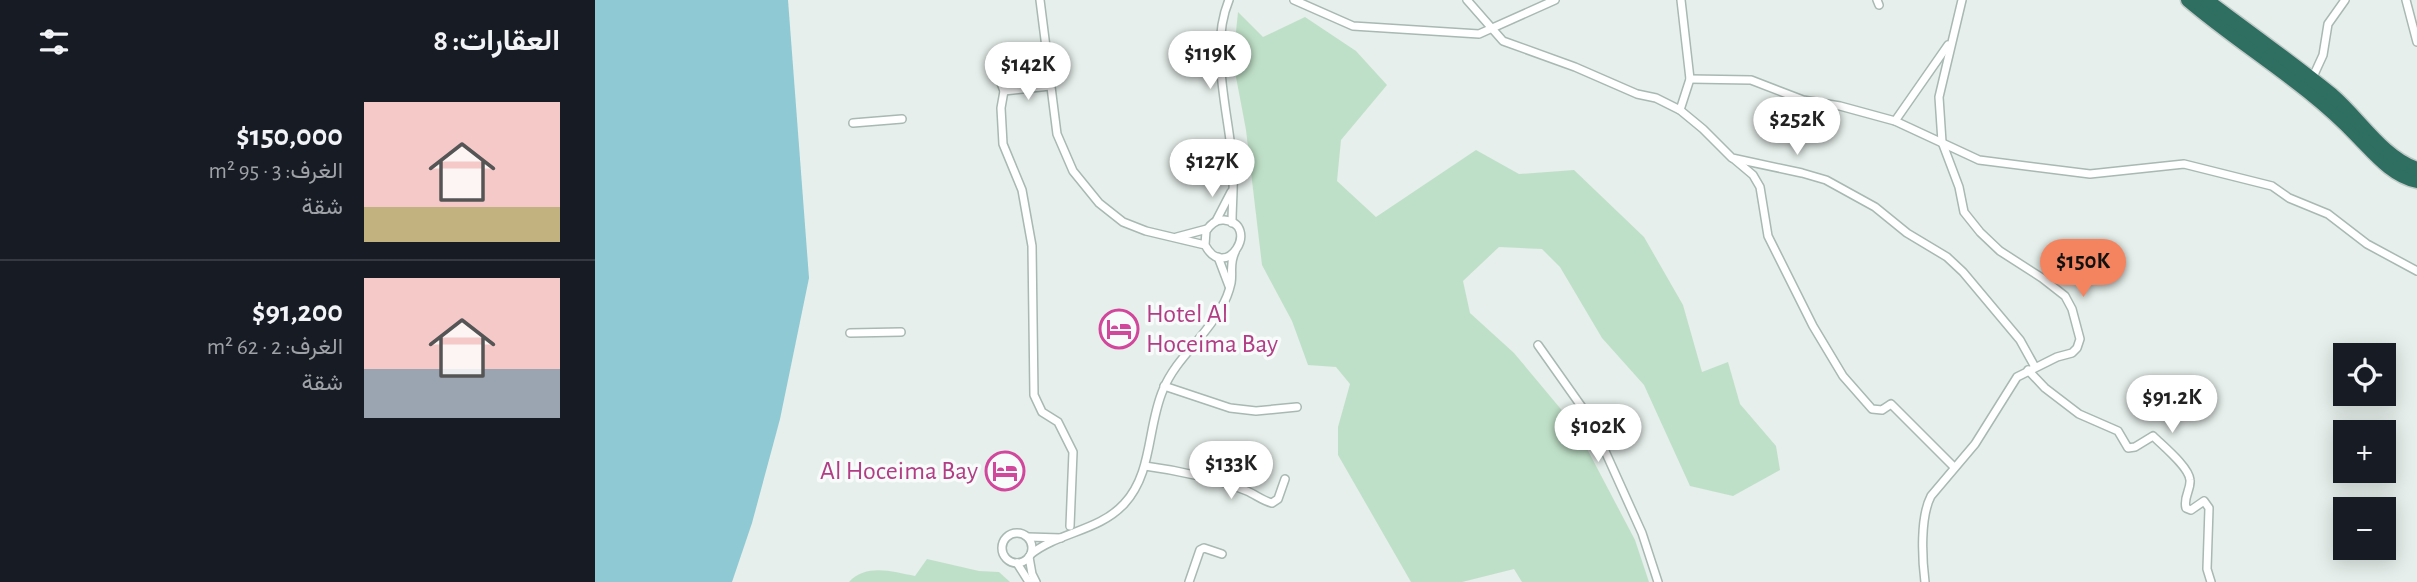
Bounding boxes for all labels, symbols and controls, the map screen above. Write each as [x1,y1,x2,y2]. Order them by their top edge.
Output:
icon: filters [35,23,73,61]
text: العقارات: 8 [433,26,560,56]
pin: $119K [1161,32,1259,91]
pin: $142K [979,42,1077,102]
text: $119K [1184,42,1236,65]
text: $142K [1001,53,1055,76]
pin: $252K [1748,97,1846,157]
text: $252K [1769,108,1825,131]
text: $150,000 [236,121,343,151]
icon: home [420,130,504,214]
pin: $127K [1163,140,1261,199]
text: $127K [1186,150,1238,173]
text: الغرف: 3 · 95 m² [209,160,343,183]
text: شقة [301,196,343,219]
pin: $150K [2034,240,2132,299]
text: $150K [2056,250,2110,273]
text: $91,200 [252,297,343,327]
place label: Hotel Al Hoceima Bay [1146,301,1278,357]
icon: home [420,306,504,390]
hotel icon: Hotel Al Hoceima Bay [1098,308,1140,350]
text: الغرف: 2 · 62 m² [207,336,343,359]
map controls [2333,343,2396,560]
button: locate [2333,343,2396,406]
text: شقة [301,372,343,395]
pin: $91.2K [2115,376,2229,435]
text: $91.2K [2142,386,2202,409]
pin: $102K [1549,405,1647,464]
text: $102K [1571,415,1625,438]
button: + [2333,420,2396,483]
pin: $133K [1182,442,1280,501]
hotel icon: Al Hoceima Bay [984,450,1026,492]
text: $133K [1205,452,1257,475]
place label: Al Hoceima Bay [820,458,978,484]
button: − [2333,497,2396,560]

